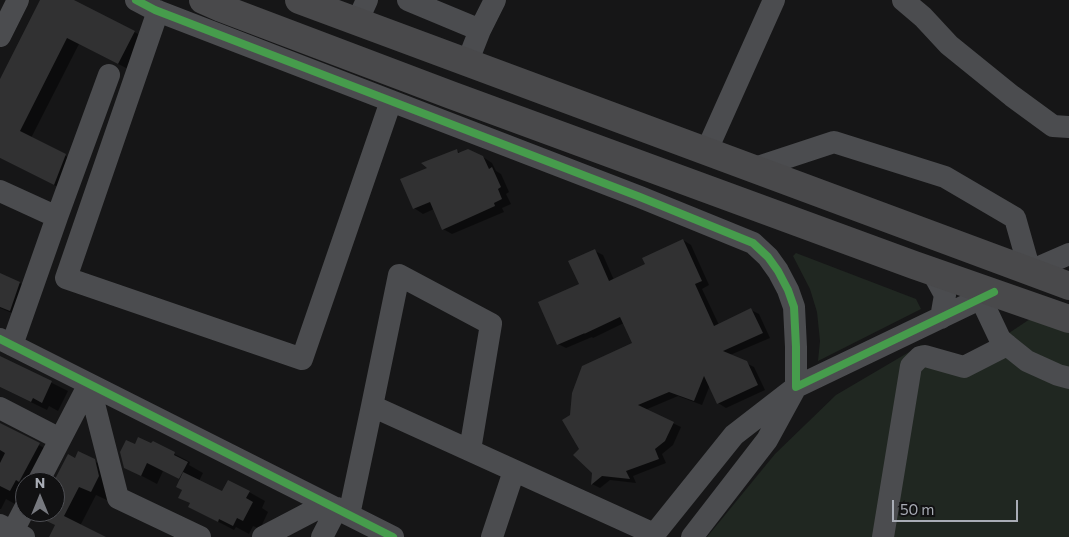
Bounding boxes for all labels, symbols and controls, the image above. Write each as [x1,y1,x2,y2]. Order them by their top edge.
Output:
north arrow [15,472,65,522]
text: N [35,474,45,491]
scale bar [894,490,1020,522]
text: 50 m [900,500,934,518]

